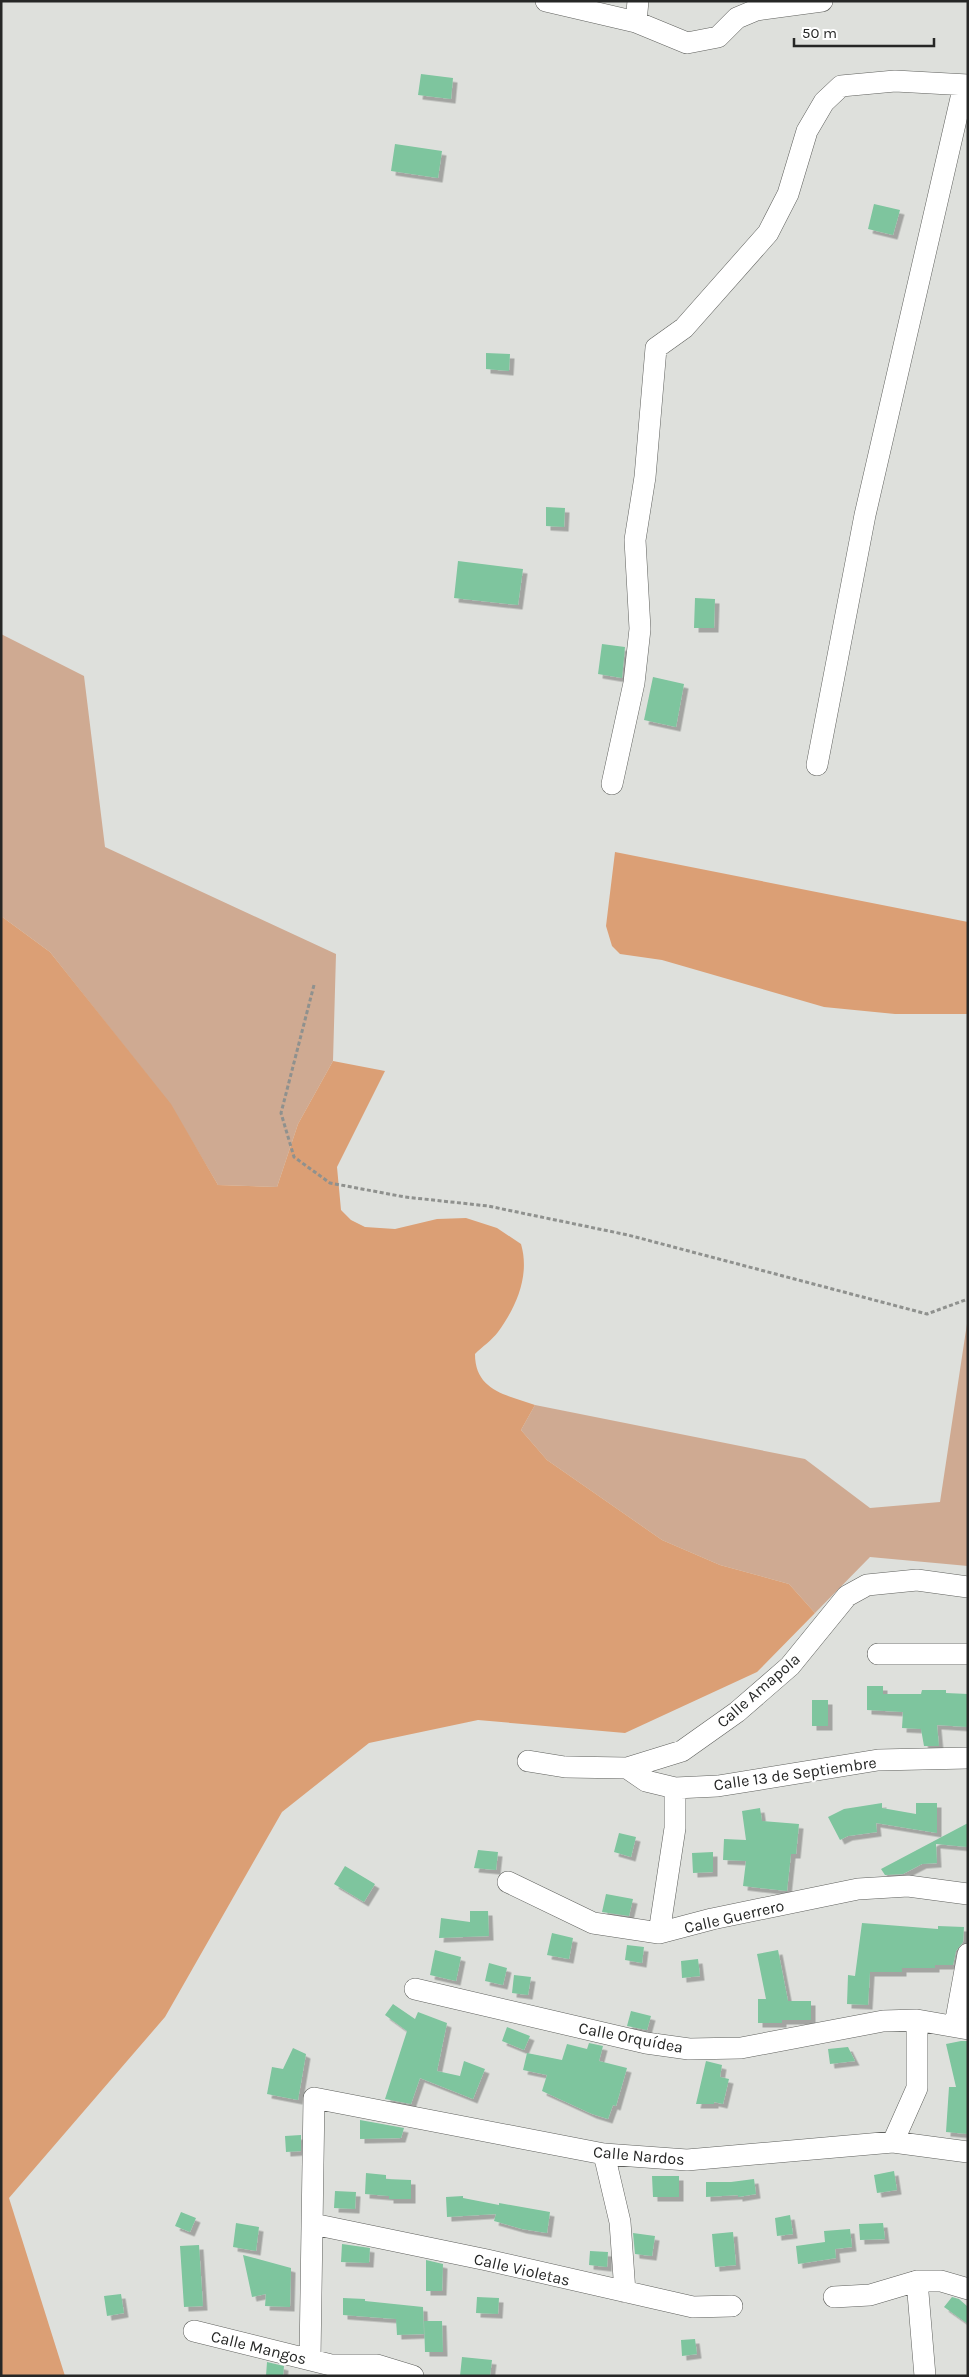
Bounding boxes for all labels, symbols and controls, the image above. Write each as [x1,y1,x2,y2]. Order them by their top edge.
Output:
scale bar [794,15,934,47]
text: 50 m [802,24,837,42]
street label: Calle Amapola [713,1649,804,1732]
street label: Calle 13 de Septiembre [712,1753,878,1794]
street label: Calle Guerrero [682,1896,786,1937]
street label: Calle Orquídea [577,2018,685,2057]
street label: Calle Nardos [592,2142,685,2169]
street label: Calle Violetas [472,2249,572,2290]
street label: Calle Mangos [209,2326,309,2369]

